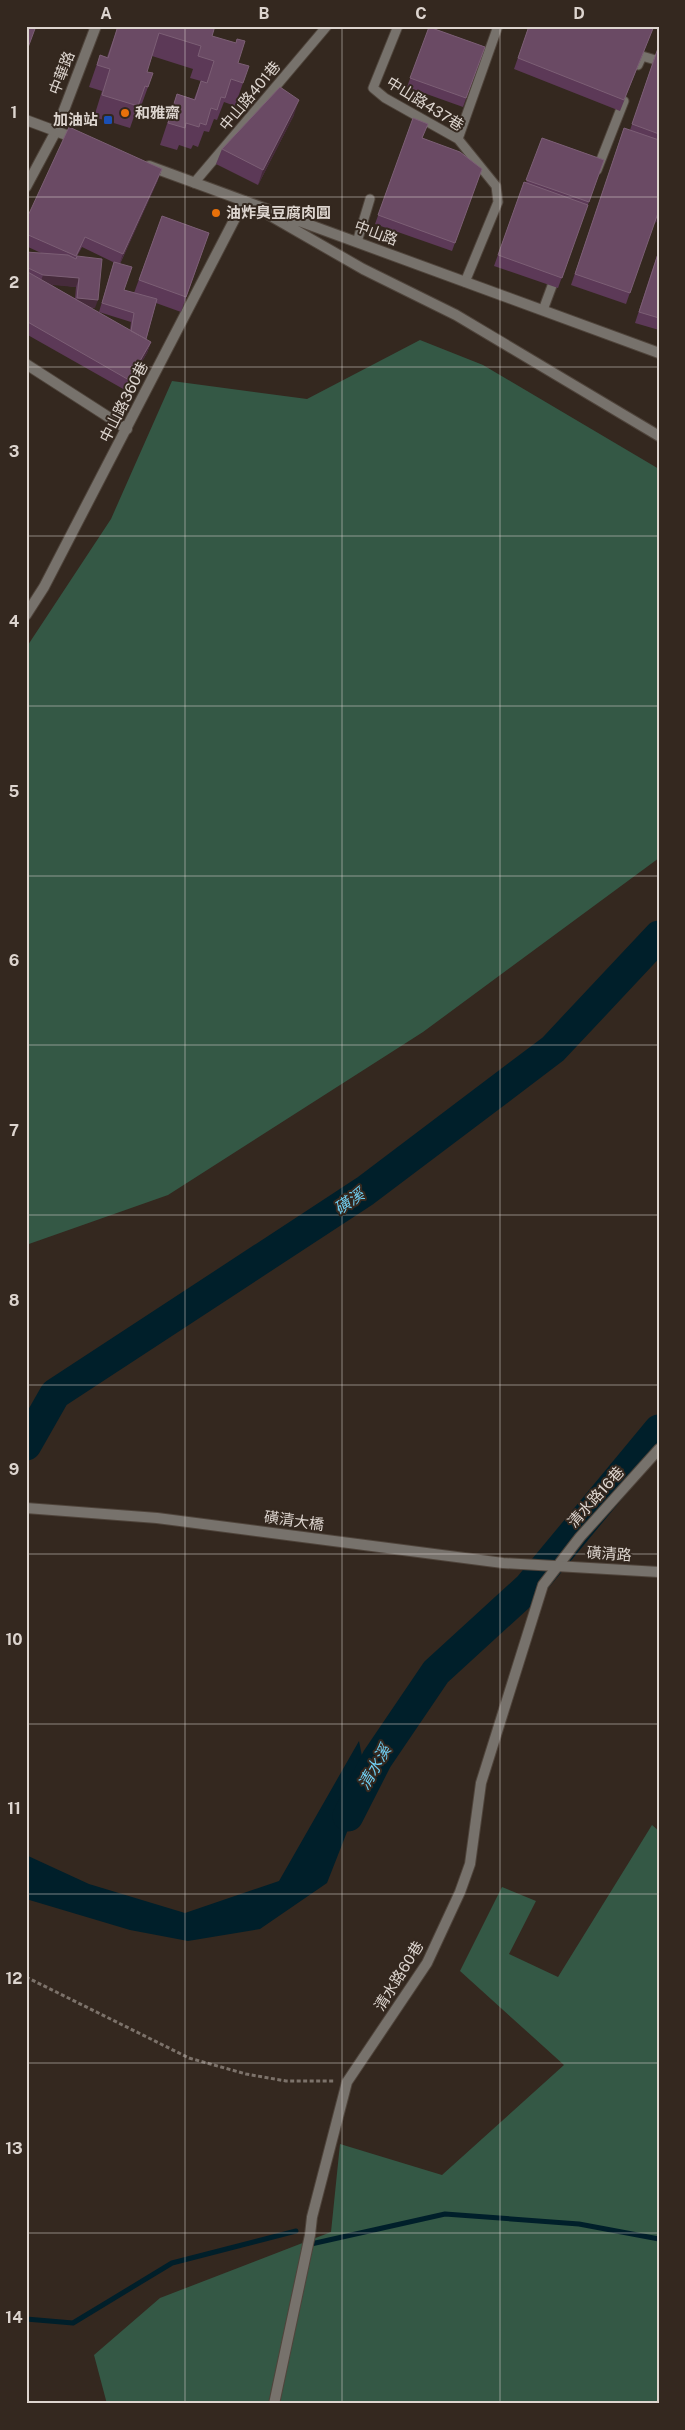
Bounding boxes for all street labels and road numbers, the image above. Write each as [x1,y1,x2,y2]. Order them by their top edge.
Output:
street label: 中華路 [46,49,78,97]
street label: 中山路401巷 [216,58,283,134]
street label: 中山路437巷 [384,73,467,134]
street label: 中山路 [352,217,400,248]
street label: 中山路360巷 [96,359,151,445]
street label: 清水路16巷 [564,1463,627,1530]
street label: 磺清大橋 [263,1508,325,1533]
street label: 磺清路 [586,1543,632,1564]
street label: 清水路60巷 [371,1938,427,2013]

